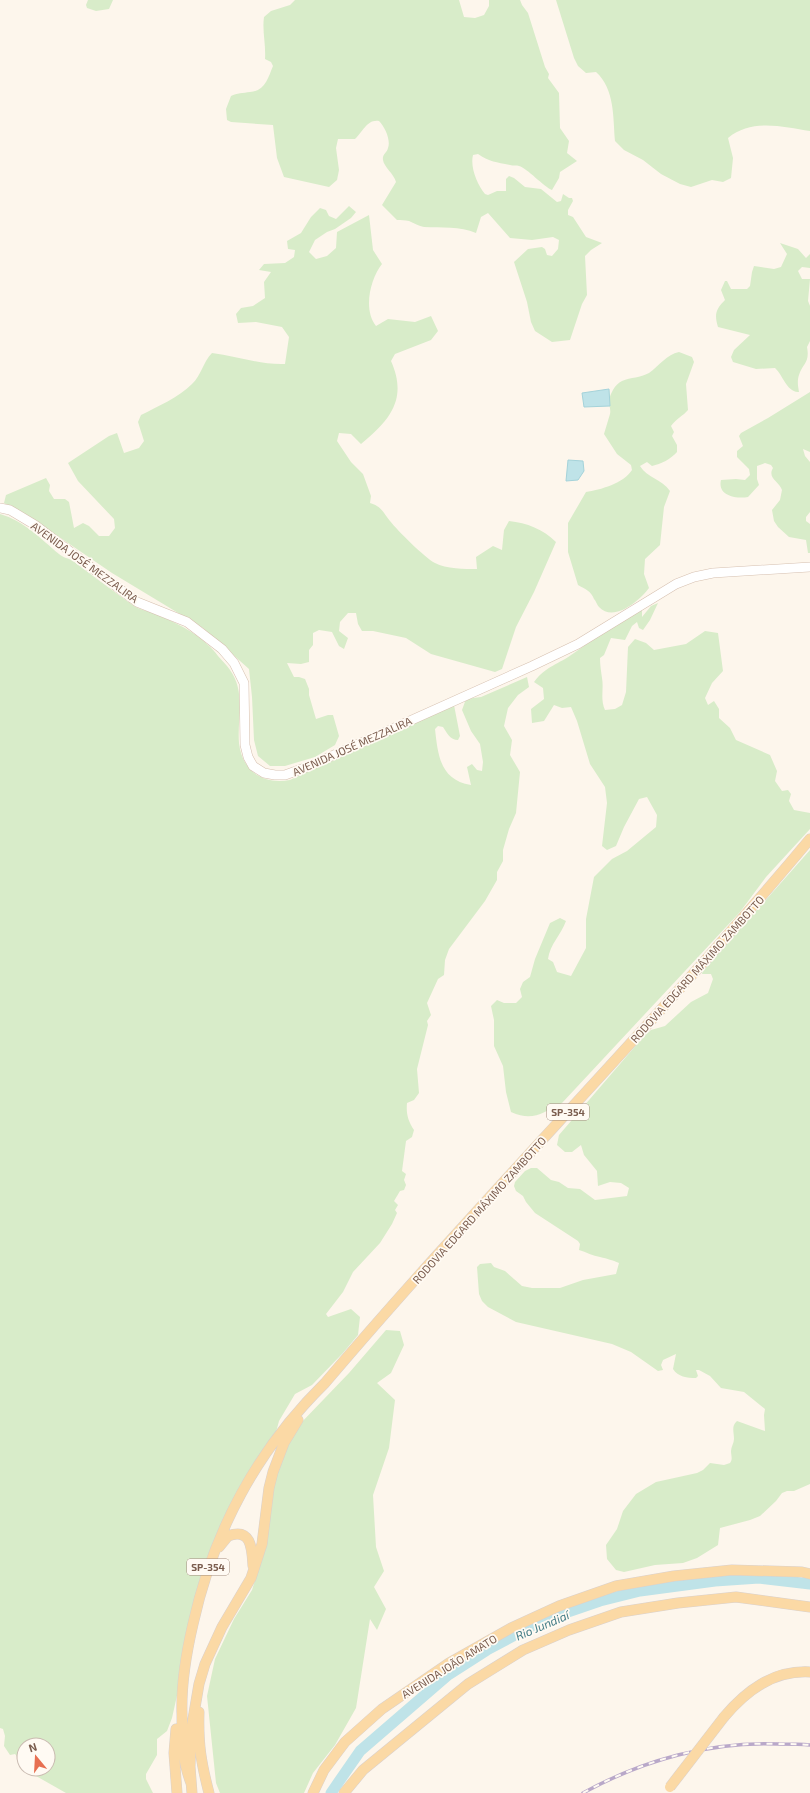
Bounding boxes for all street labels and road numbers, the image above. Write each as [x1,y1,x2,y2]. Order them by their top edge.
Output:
street label: AVENIDA JOSÉ MEZZALIRA [29,519,141,605]
street label: AVENIDA JOSÉ MEZZALIRA [290,714,414,778]
street label: RODOVIA EDGARD MÁXIMO ZAMBOTTO [627,893,767,1045]
road number: SP-354 [547,1104,589,1120]
street label: RODOVIA EDGARD MÁXIMO ZAMBOTTO [409,1134,549,1286]
road number: SP-354 [187,1559,229,1575]
street label: AVENIDA JOÃO AMATO [399,1631,499,1701]

